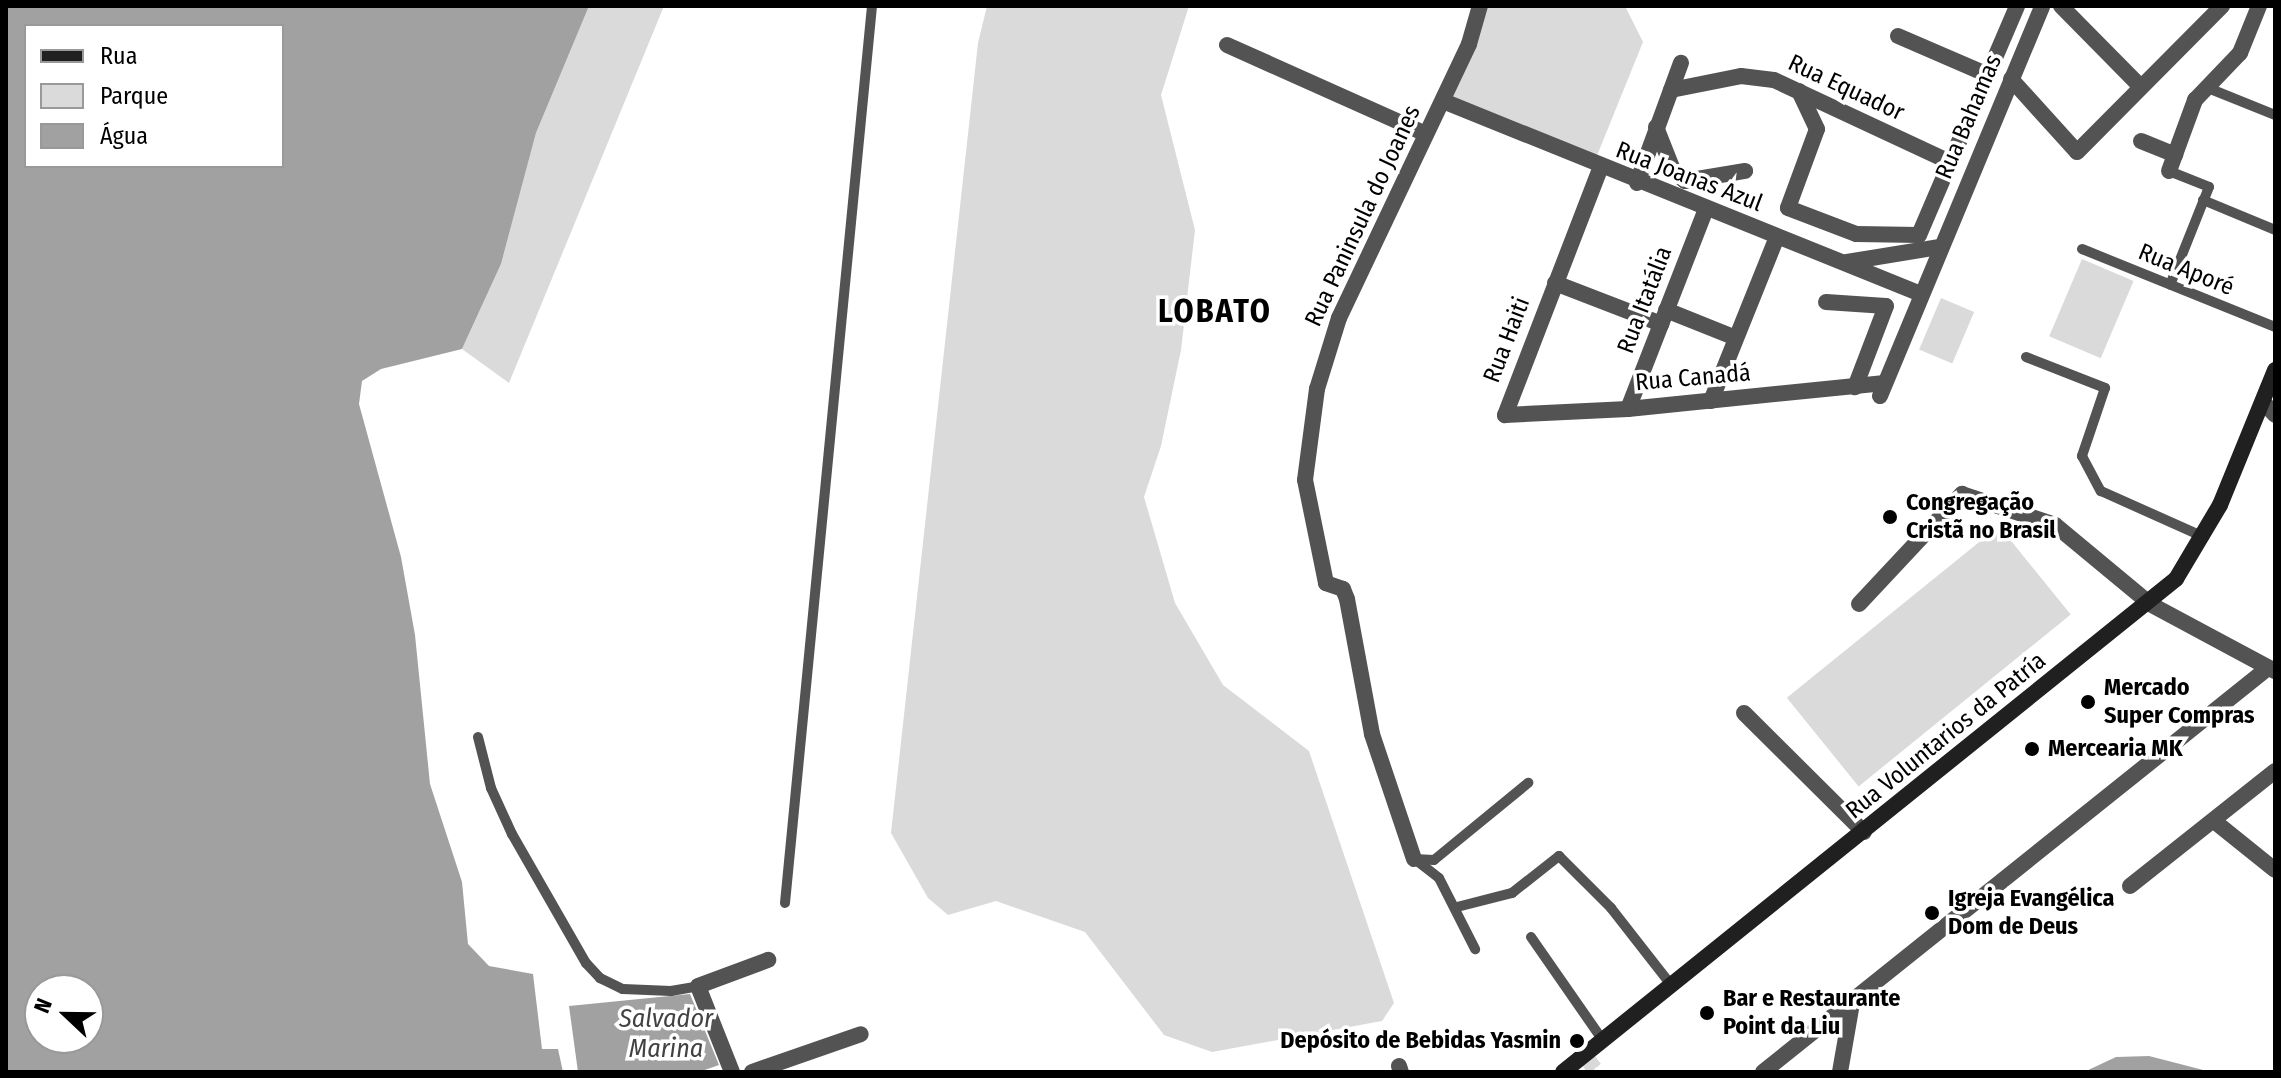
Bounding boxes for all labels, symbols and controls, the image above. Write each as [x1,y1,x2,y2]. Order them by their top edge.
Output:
legend [24,24,284,168]
text: Rua [100,42,137,70]
street label: Rua Equador [1783,49,1909,127]
street label: Rua Bahamas [1930,50,2008,184]
text: Parque [100,82,168,110]
street label: Rua Paninsula do Joanes [1299,101,1427,331]
text: Água [100,122,148,150]
street label: Rua Joanas Azul [1612,136,1766,218]
street label: Rua Aporé [2134,238,2238,302]
street label: Rua Itatália [1611,243,1679,357]
district label: LOBATO [1158,292,1272,330]
street label: Rua Haiti [1478,293,1536,387]
street label: Rua Canadá [1634,359,1752,397]
place label: Congregação Cristã no Brasil [1906,489,2056,545]
marker: Congregação Cristã no Brasil [1881,508,1899,526]
street label: Rua Voluntarios da Patría [1840,647,2052,825]
place label: Mercado Super Compras [2104,674,2255,730]
marker: Mercado Super Compras [2079,693,2097,711]
place label: Mercearia MK [2048,735,2183,763]
marker: Mercearia MK [2023,740,2041,758]
place label: Igreja Evangélica Dom de Deus [1948,885,2115,941]
marker: Igreja Evangélica Dom de Deus [1923,904,1941,922]
north arrow [24,974,104,1054]
place label: Bar e Restaurante Point da Liu [1723,985,1900,1041]
text: N [28,994,58,1017]
water label: Salvador Marina [619,1003,713,1064]
marker: Bar e Restaurante Point da Liu [1698,1004,1716,1022]
place label: Depósito de Bebidas Yasmin [1280,1027,1561,1055]
marker: Depósito de Bebidas Yasmin [1568,1032,1586,1050]

